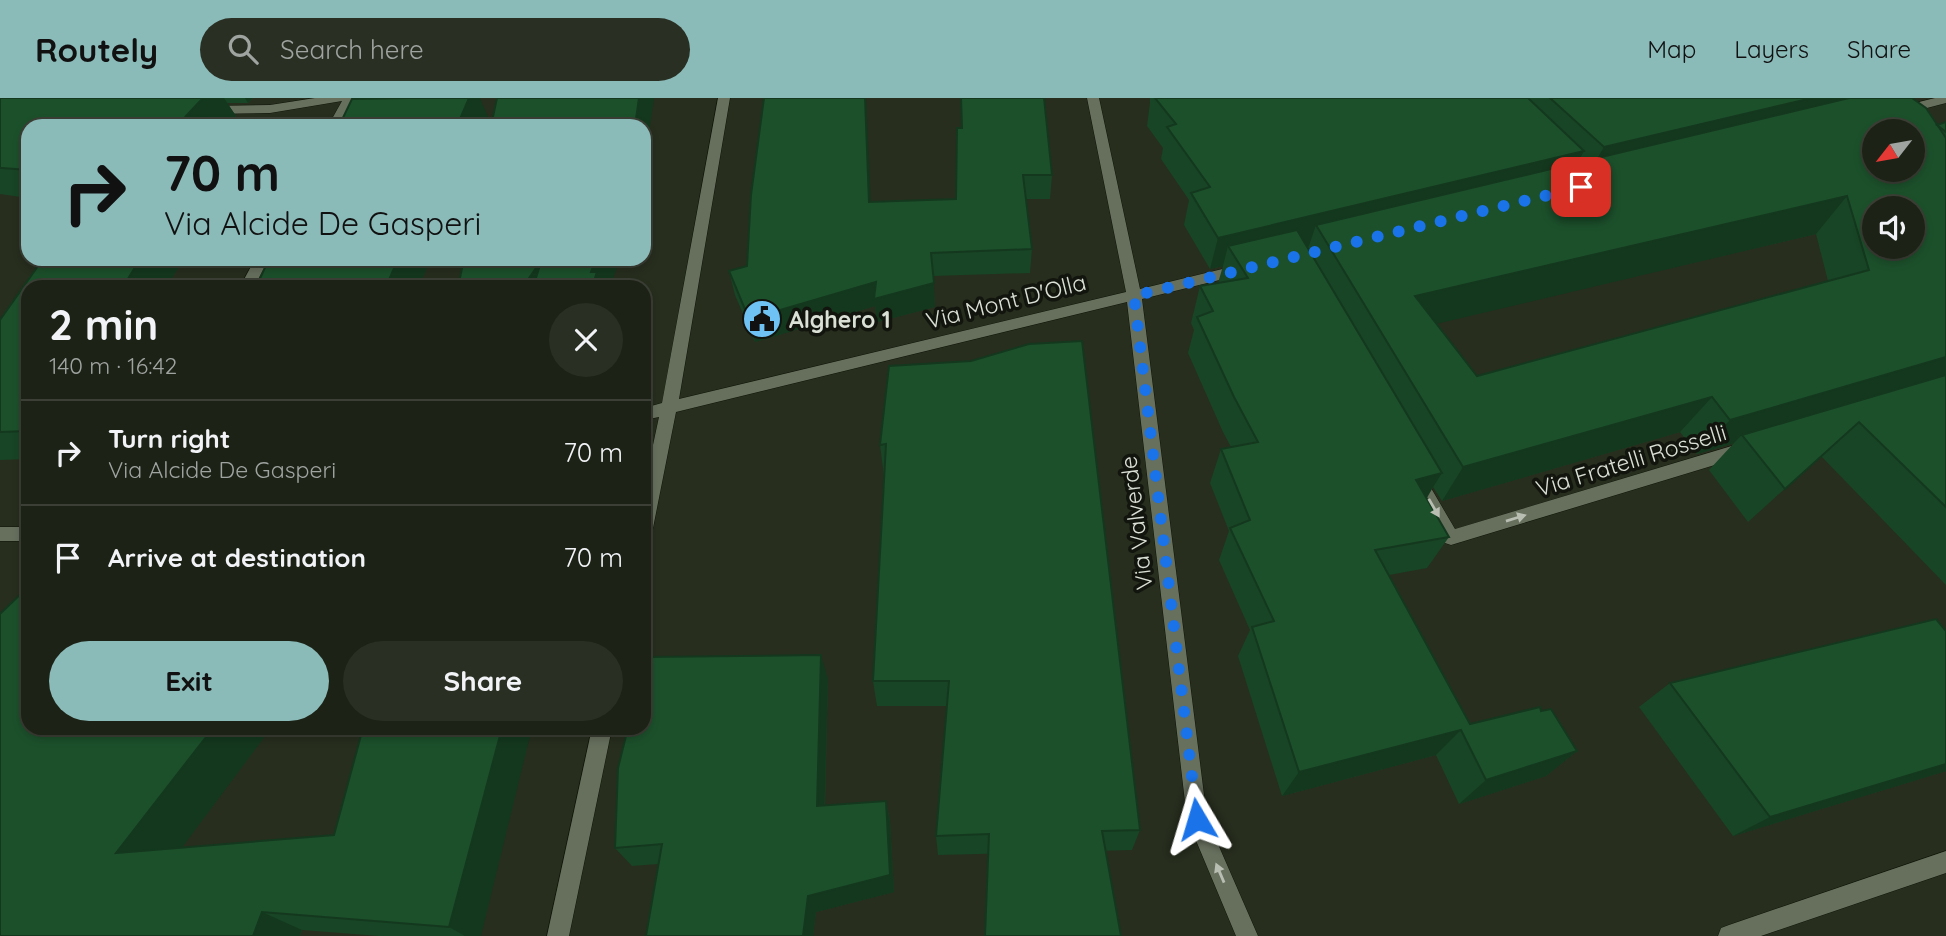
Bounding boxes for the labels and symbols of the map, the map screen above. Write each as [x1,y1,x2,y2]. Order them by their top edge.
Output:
north arrow [1862,119,1925,182]
pin [1551,157,1611,217]
street label: Via Mont D'Olla [923,267,1089,335]
public building icon: Alghero 1 [741,298,783,340]
place label: Alghero 1 [789,305,891,334]
street label: Via Fratelli Rosselli [1532,417,1730,503]
street label: Via Valverde [1113,455,1159,591]
one-way arrow [1428,499,1440,518]
one-way arrow [1506,513,1527,523]
position arrow [1160,782,1234,856]
one-way arrow [1214,863,1226,883]

